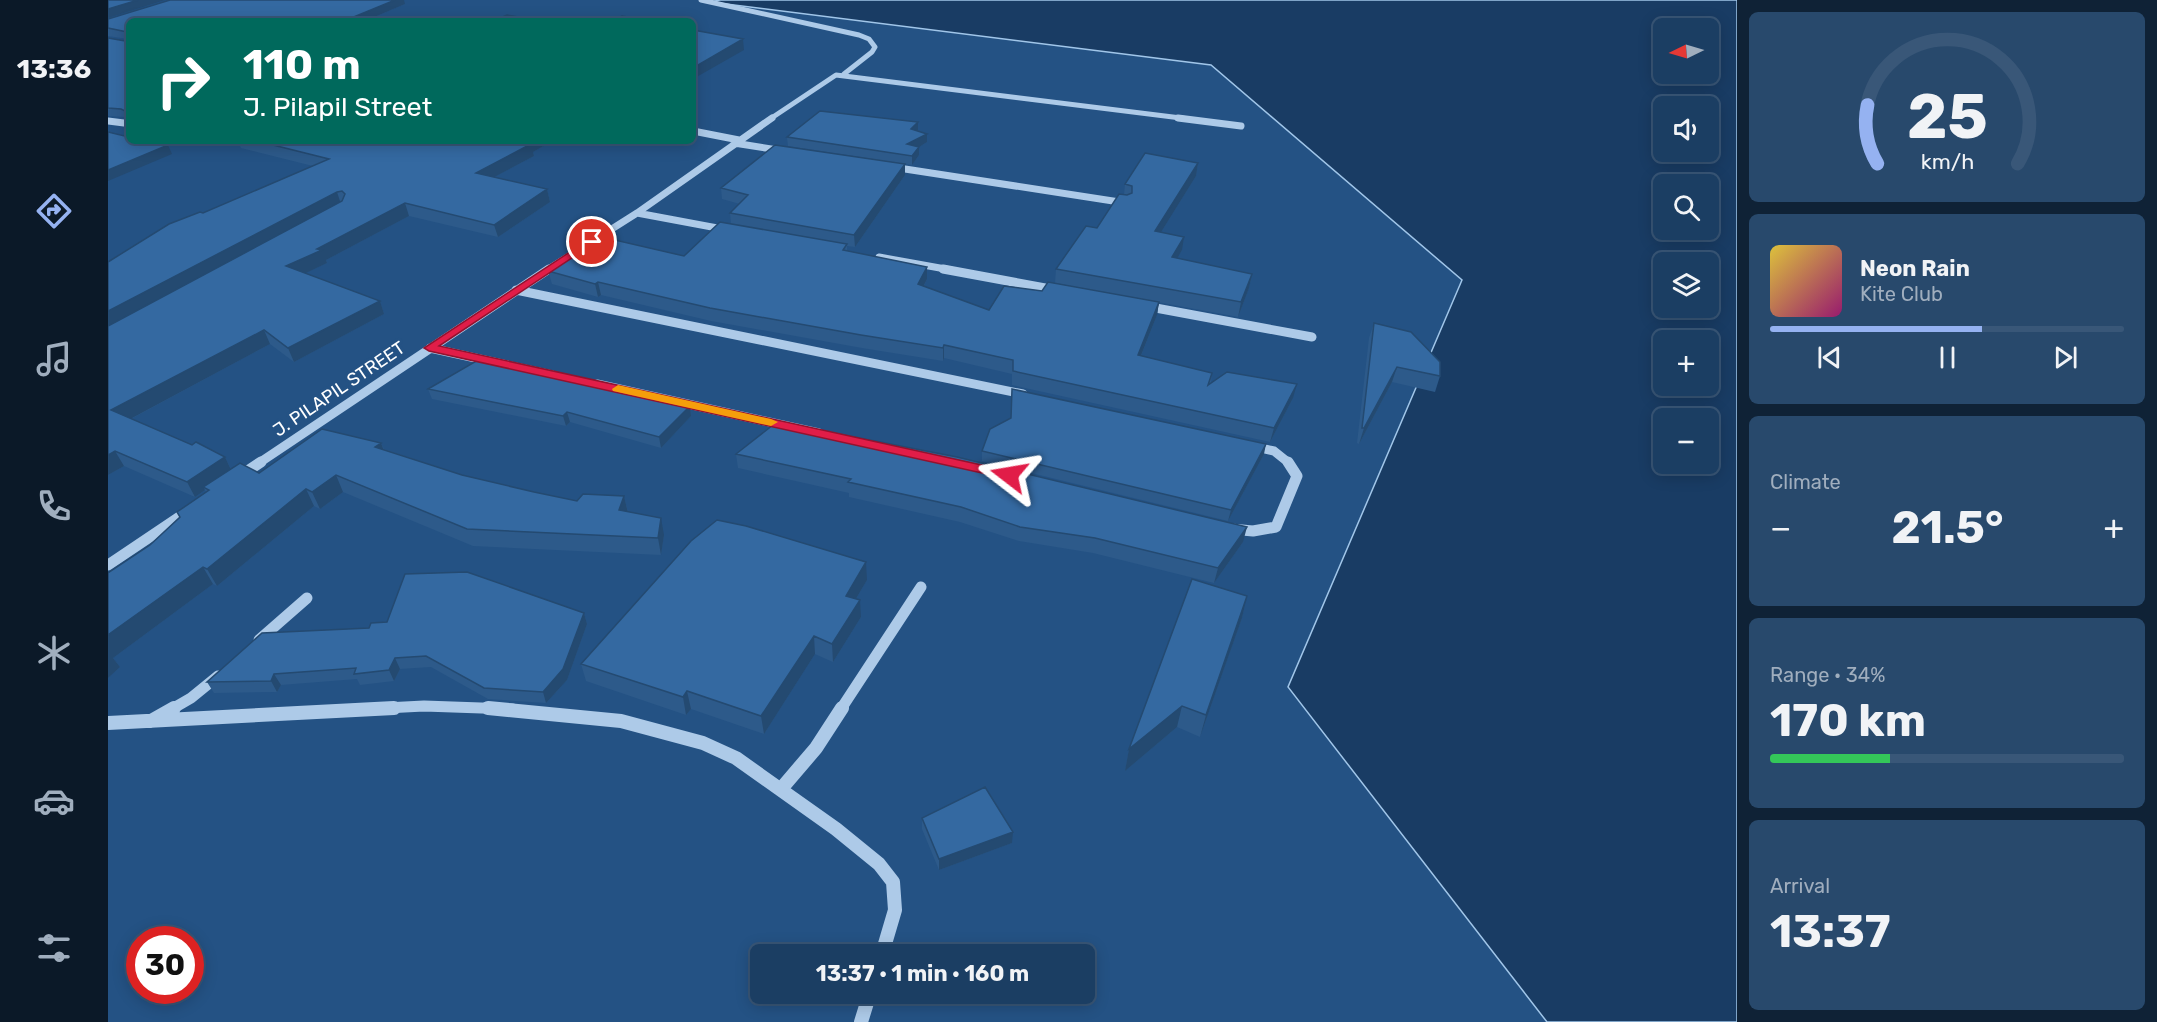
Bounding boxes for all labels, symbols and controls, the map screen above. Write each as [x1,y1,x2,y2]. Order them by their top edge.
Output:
north arrow [1653,18,1719,84]
map controls [1653,18,1719,474]
text: 110 m [243,40,361,90]
icon: right [144,42,222,120]
text: 13:36 [17,53,91,85]
text: 25 [1907,80,1987,154]
text: J. Pilapil Street [243,91,432,123]
button: sound [1653,96,1719,162]
text: km/h [1920,149,1974,174]
button: search [1653,174,1719,240]
icon: directions [33,190,75,232]
pin [566,216,617,267]
icon: arrive [575,225,608,258]
button: layers [1653,252,1719,318]
text: Neon Rain [1860,255,1970,282]
text: Kite Club [1860,282,1943,306]
button: + [1653,330,1719,396]
street label: J. PILAPIL STREET [269,337,409,441]
icon: music [33,338,75,380]
icon: previous [1813,341,1846,374]
icon: pause [1931,341,1964,374]
icon: next [2049,341,2082,374]
button: − [1653,408,1719,474]
position arrow [977,443,1041,507]
text: Climate [1770,470,1841,494]
icon: phone [33,485,75,527]
text: 21.5° [1891,501,2003,554]
text: − [1770,508,1791,547]
text: + [2103,508,2124,547]
icon: climate [33,632,75,674]
text: Range · 34% [1770,663,1885,687]
text: 170 km [1770,694,1926,747]
icon: car [33,780,75,822]
text: Arrival [1770,874,1830,898]
text: 13:37 [1770,905,1891,958]
speed limit sign: 30 [126,926,204,1004]
icon: filters [33,927,75,969]
text: 13:37 · 1 min · 160 m [816,960,1029,987]

